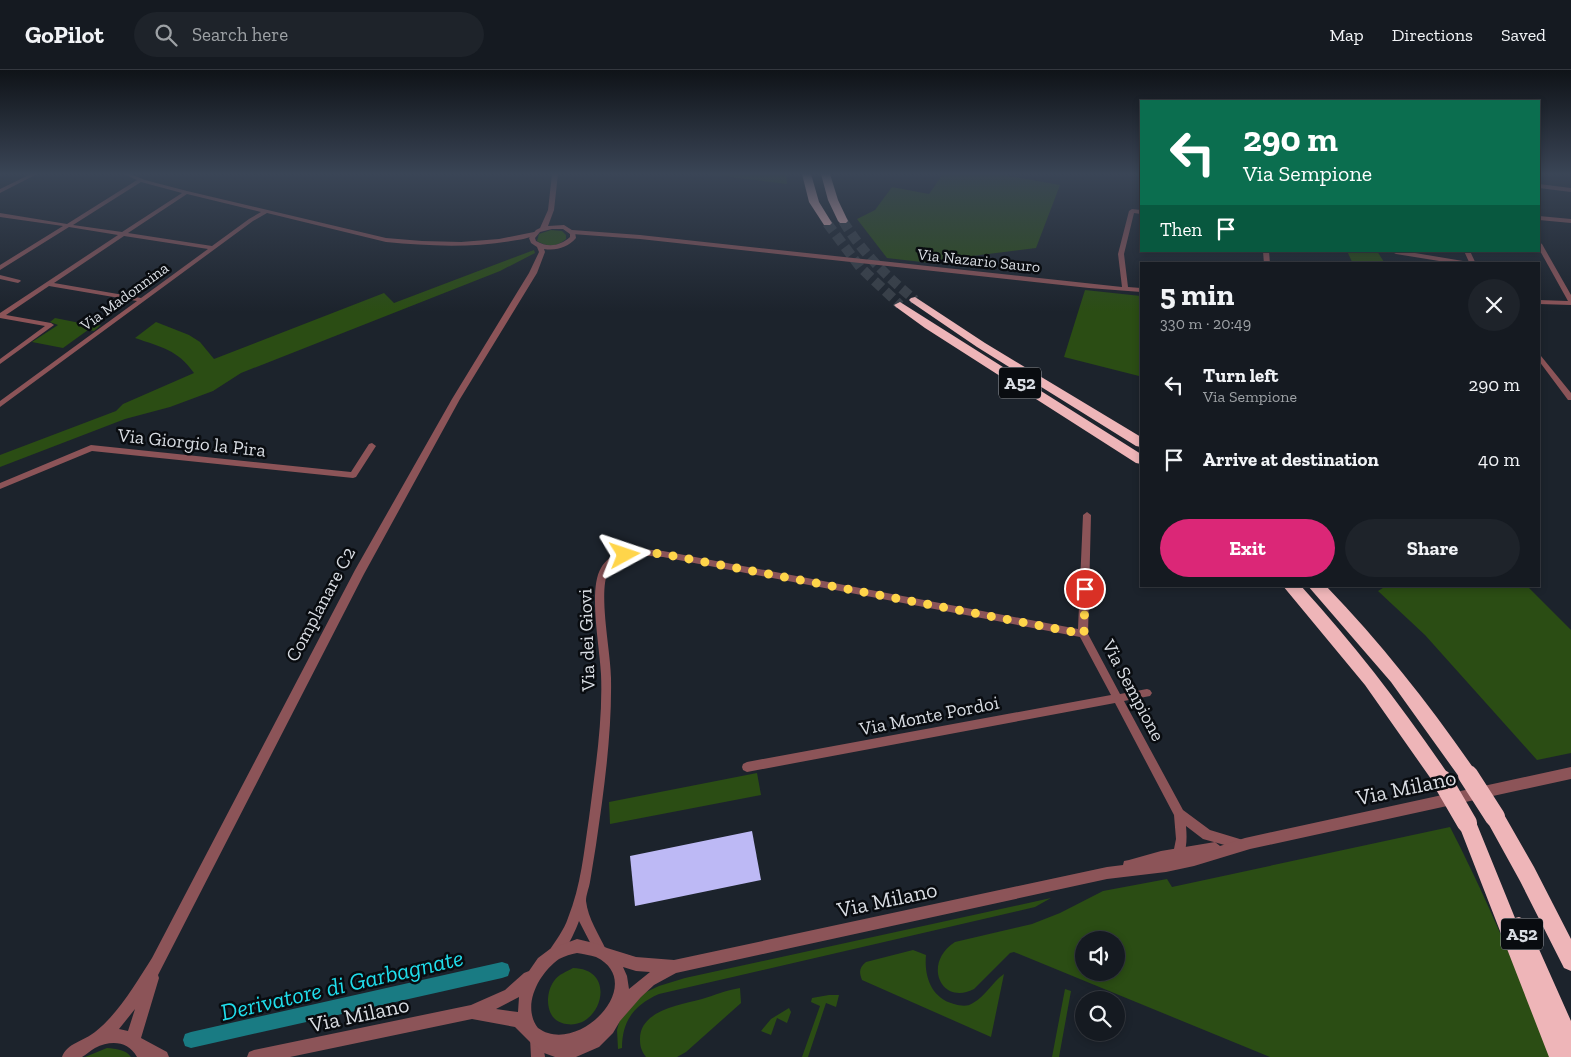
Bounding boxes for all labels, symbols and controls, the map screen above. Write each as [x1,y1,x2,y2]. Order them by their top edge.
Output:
search box [134,12,484,57]
text: GoPilot [25,20,104,49]
icon: search [152,21,180,49]
text: Search here [192,23,288,46]
text: Map [1329,24,1364,46]
text: Directions [1392,24,1473,46]
text: Saved [1501,24,1546,46]
text: 290 m [1243,118,1338,160]
icon: left [1160,120,1225,185]
text: Via Sempione [1243,160,1372,187]
icon: arrive [1212,215,1240,243]
text: Then [1160,218,1202,241]
street label: Via Nazario Sauro [916,244,1041,276]
street label: Via Madonnina [76,258,172,335]
text: 5 min [1160,277,1234,313]
button: close [1468,279,1520,331]
text: 330 m · 20:49 [1160,314,1251,333]
text: Turn left [1203,364,1278,387]
road number: A52 [999,368,1041,398]
icon: left [1160,371,1188,399]
text: 290 m [1468,373,1520,396]
text: Via Sempione [1203,387,1297,406]
street label: Via Giorgio la Pira [116,423,267,462]
icon: arrive [1160,446,1188,474]
text: Arrive at destination [1203,448,1379,471]
text: 40 m [1478,448,1520,471]
button: Exit [1160,519,1335,577]
button: Share [1345,519,1520,577]
position arrow [598,528,650,580]
street label: Complanare C2 [281,543,360,665]
pin [1064,568,1106,610]
icon: arrive [1071,575,1099,603]
street label: Via dei Giovi [573,588,600,693]
street label: Via Sempione [1097,635,1170,745]
street label: Via Monte Pordoi [856,691,1001,740]
street label: Via Milano [1353,764,1459,811]
street label: Via Milano [834,876,940,923]
road number: A52 [1501,919,1543,950]
map controls [1075,931,1125,1041]
button: sound [1075,931,1125,981]
water label: Derivatore di Garbagnate [218,942,466,1027]
street label: Via Milano [306,991,412,1038]
button: search [1075,991,1125,1041]

